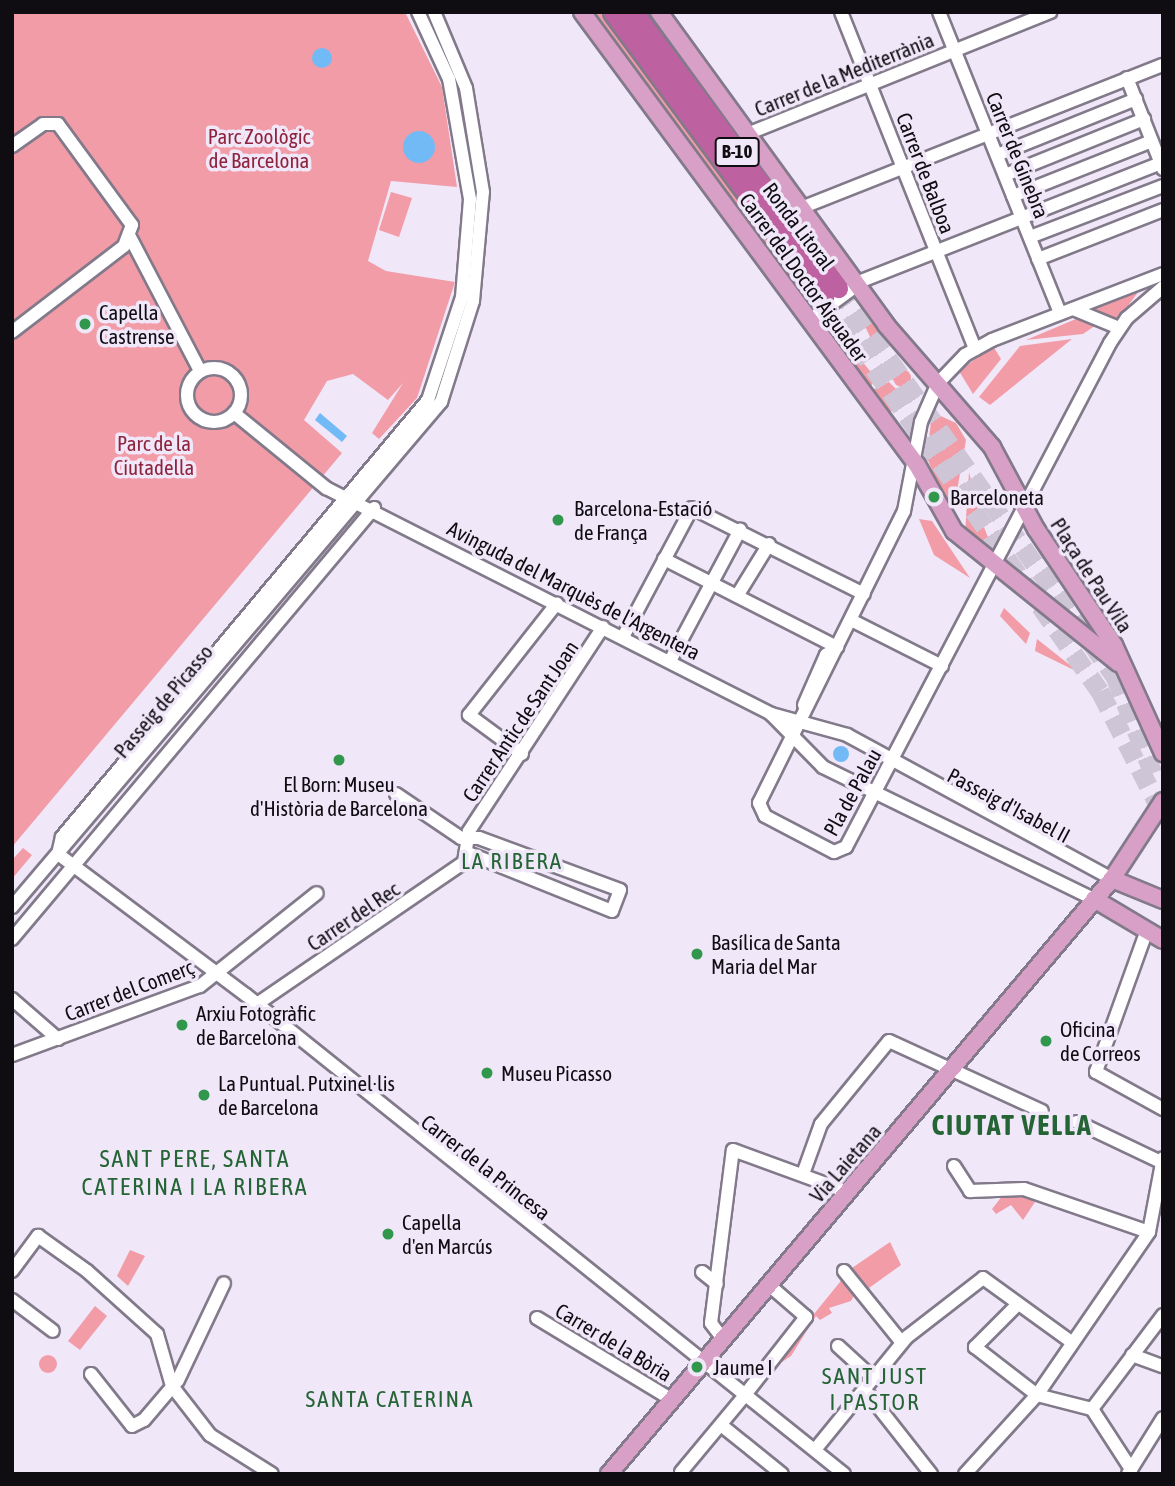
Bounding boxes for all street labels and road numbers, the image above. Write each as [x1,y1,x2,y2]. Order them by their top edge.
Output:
street label: Carrer de la Mediterrània [751,27,937,121]
street label: Carrer de Ginebra [981,88,1055,222]
street label: Carrer de Balboa [891,109,961,237]
road number: B-10 [714,136,760,168]
street label: Ronda Litoral [758,177,840,275]
street label: Carrer del Doctor Aiguader [734,188,874,366]
street label: Plaça de Pau Vila [1046,513,1138,637]
street label: Avinguda del Marquès de l'Argentera [444,515,704,665]
street label: Carrer Antic de Sant Joan [457,636,583,806]
street label: Passeig de Picasso [108,639,218,763]
street label: Pla de Palau [818,744,886,840]
street label: Passeig d'Isabel II [943,762,1075,848]
street label: Carrer del Rec [302,876,404,956]
street label: Carrer del Comerç [61,954,197,1026]
street label: Carrer de la Princesa [416,1109,556,1225]
street label: Via Laietana [804,1119,886,1207]
street label: Carrer de la Bòria [551,1297,677,1387]

